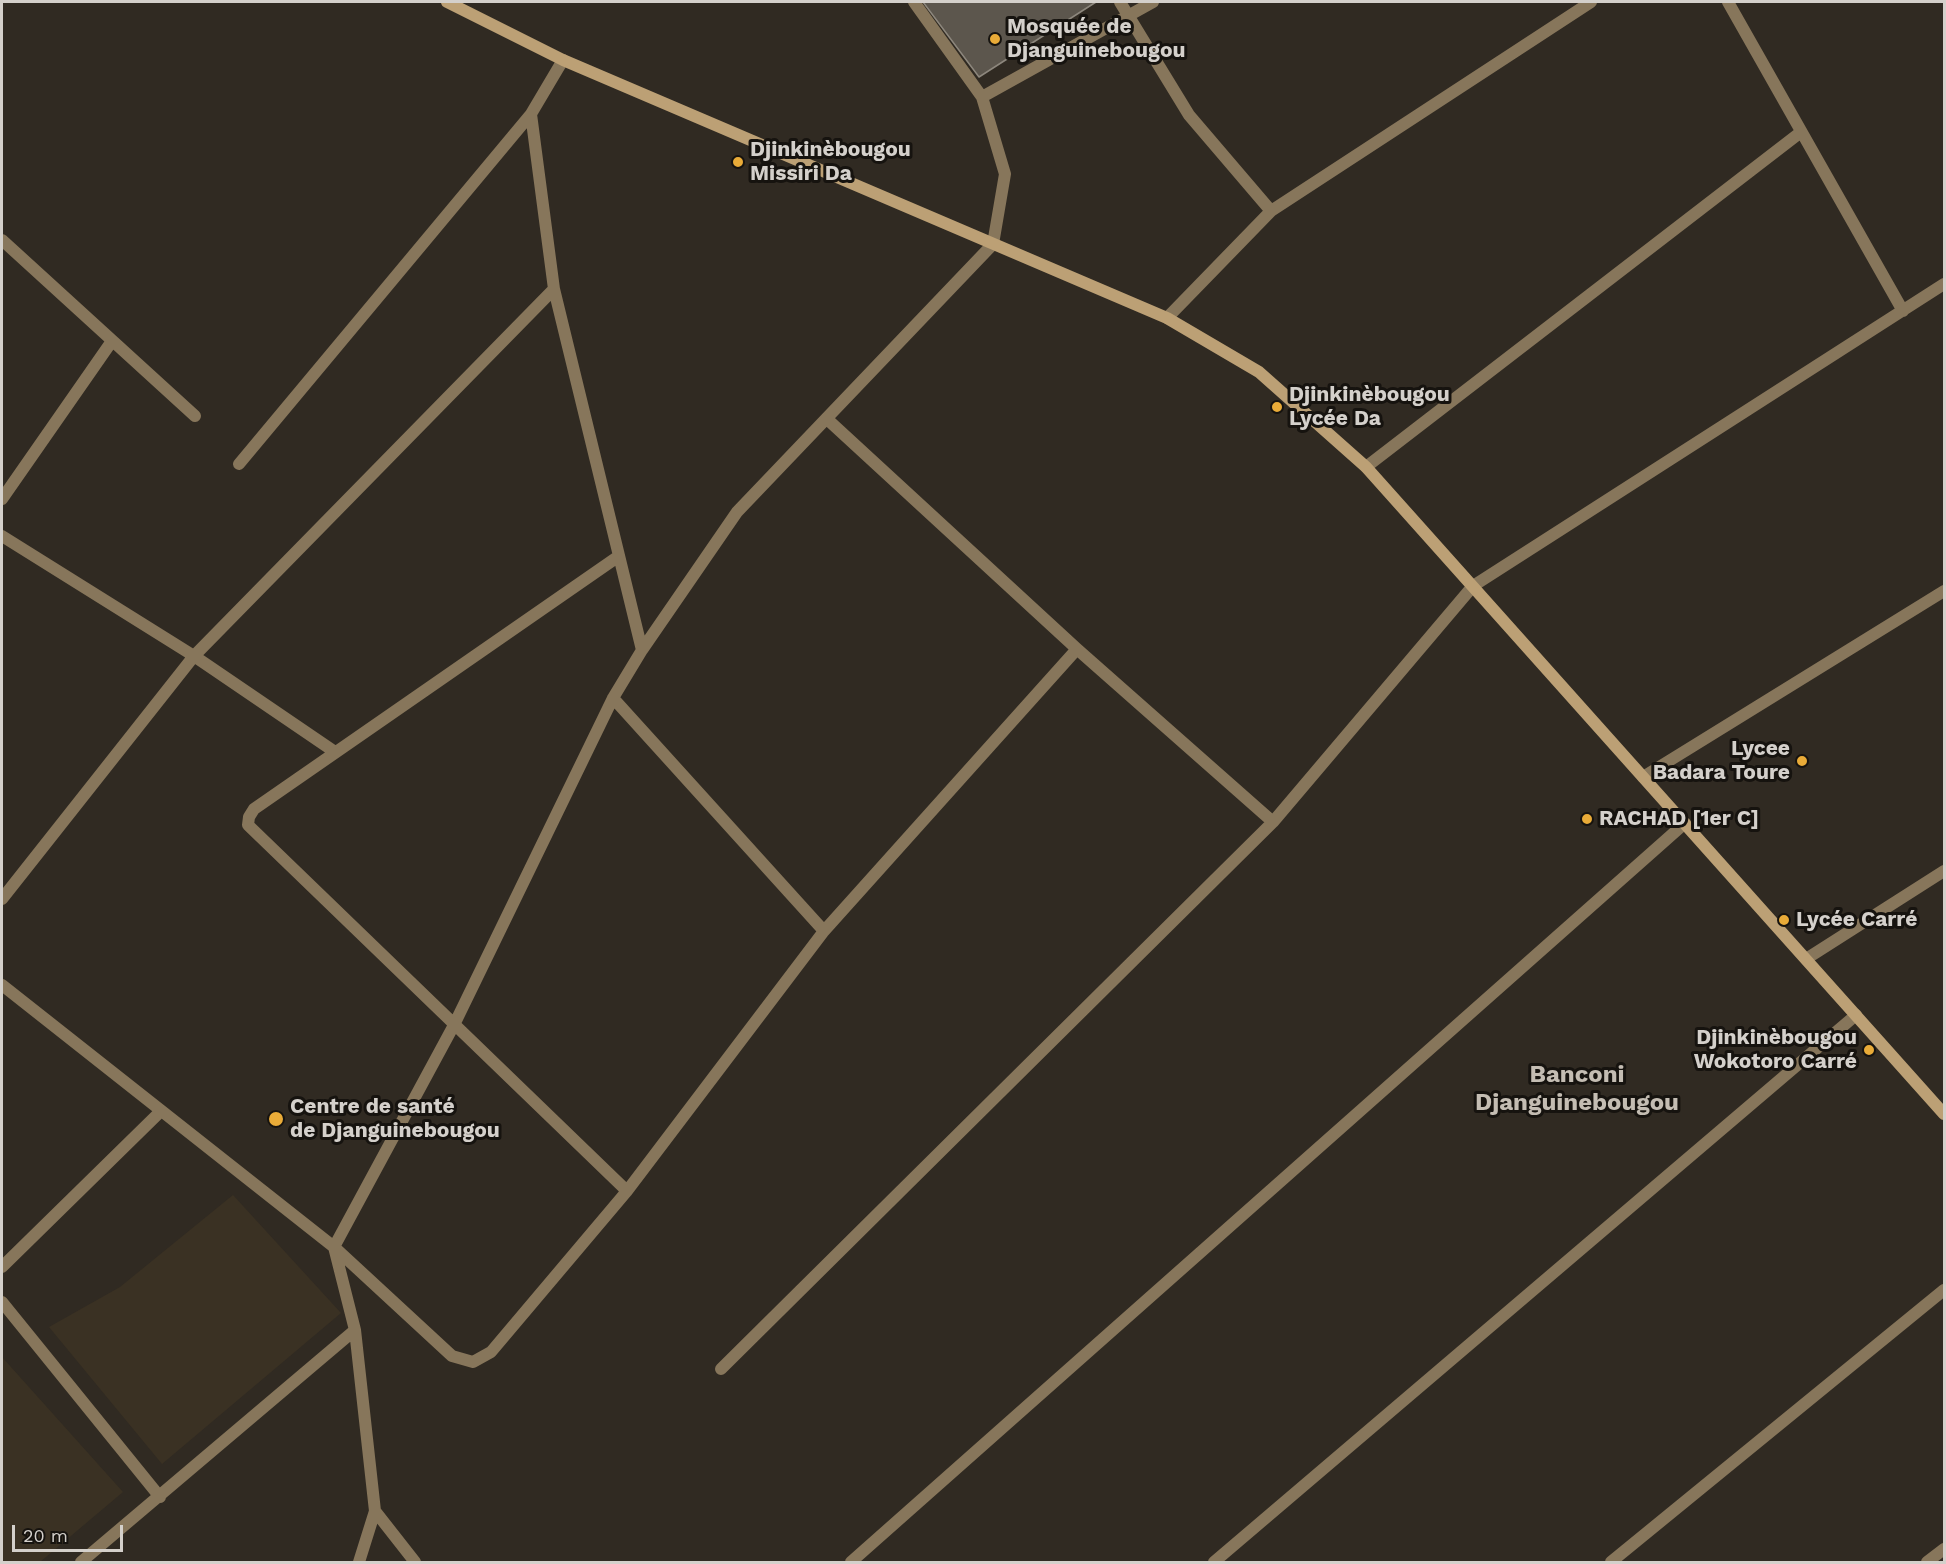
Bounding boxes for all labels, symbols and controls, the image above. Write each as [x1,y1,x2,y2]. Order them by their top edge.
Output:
place label: Mosquée de Djanguinebougou [1007,14,1185,64]
marker: Mosquée de Djanguinebougou [988,32,1002,46]
place label: Djinkinèbougou Missiri Da [750,137,911,187]
marker: Djinkinèbougou Missiri Da [731,155,745,169]
place label: Djinkinèbougou Lycée Da [1289,382,1450,432]
marker: Djinkinèbougou Lycée Da [1270,400,1284,414]
place label: Lycee Badara Toure [1653,736,1790,786]
marker: Lycee Badara Toure [1795,754,1809,768]
place label: RACHAD [1er C] [1599,806,1759,832]
marker: RACHAD [1er C] [1580,812,1594,826]
place label: Lycée Carré [1796,907,1917,933]
marker: Lycée Carré [1777,913,1791,927]
place label: Djinkinèbougou Wokotoro Carré [1694,1025,1857,1075]
marker: Djinkinèbougou Wokotoro Carré [1862,1043,1876,1057]
district label: Banconi Djanguinebougou [1475,1061,1679,1117]
place label: Centre de santé de Djanguinebougou [290,1094,500,1144]
marker: Centre de santé de Djanguinebougou [267,1110,285,1128]
scale bar [15,1513,126,1551]
text: 20 m [23,1525,68,1546]

